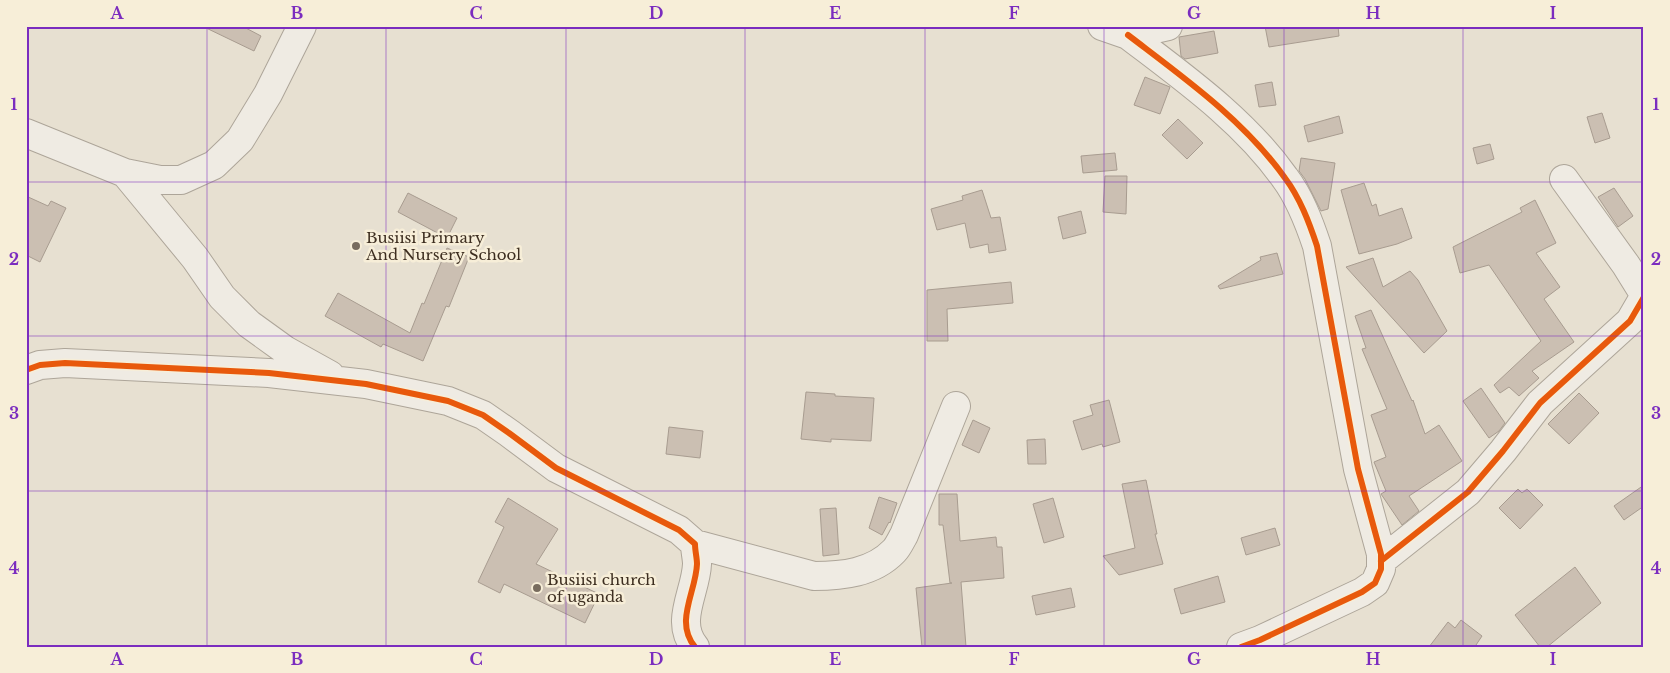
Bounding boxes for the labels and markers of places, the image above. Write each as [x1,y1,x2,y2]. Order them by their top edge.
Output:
place label: Busiisi Primary And Nursery School [365,228,521,264]
marker: Busiisi Primary And Nursery School [350,240,362,252]
place label: Busiisi church of uganda [547,570,656,606]
marker: Busiisi church of uganda [531,582,543,594]

